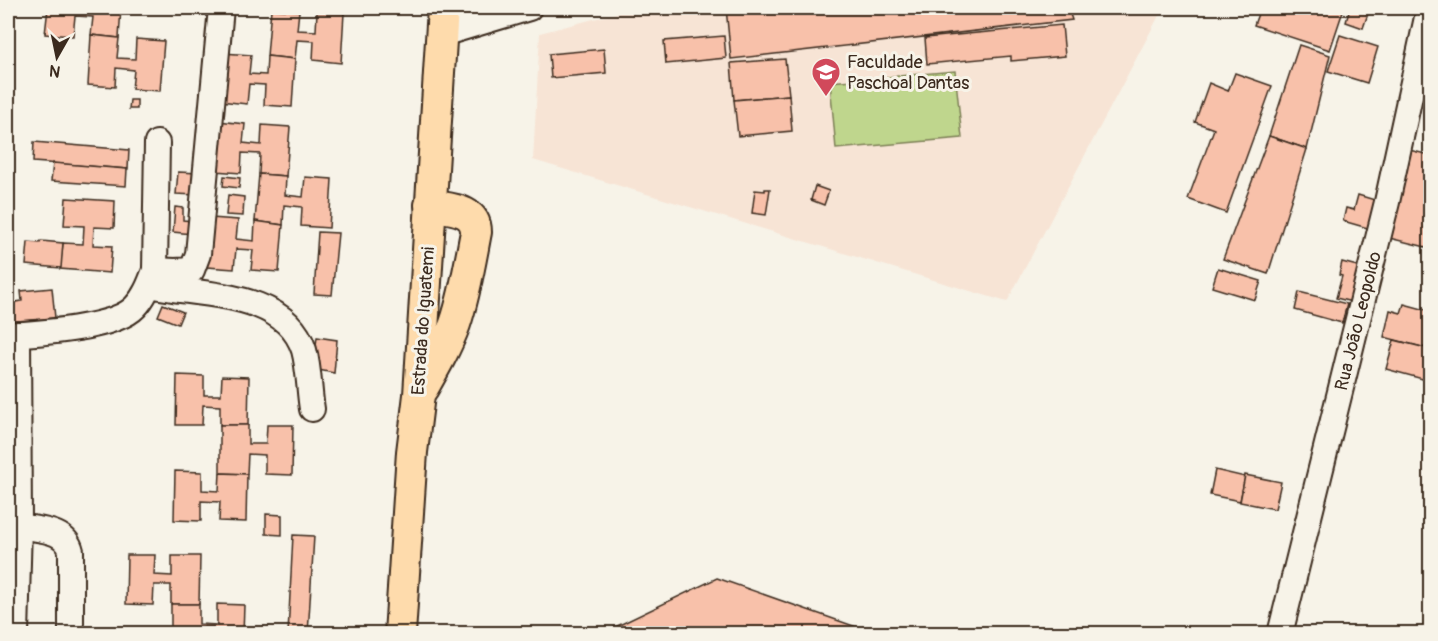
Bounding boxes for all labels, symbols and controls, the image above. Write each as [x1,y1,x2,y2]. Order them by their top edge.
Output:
north arrow [27,27,87,87]
place label: Faculdade Paschoal Dantas [847,51,969,95]
school or university icon: Faculdade Paschoal Dantas [810,56,842,98]
text: N [48,60,62,82]
street label: Estrada do Iguatemi [407,246,440,396]
street label: Rua João Leopoldo [1330,249,1387,393]

